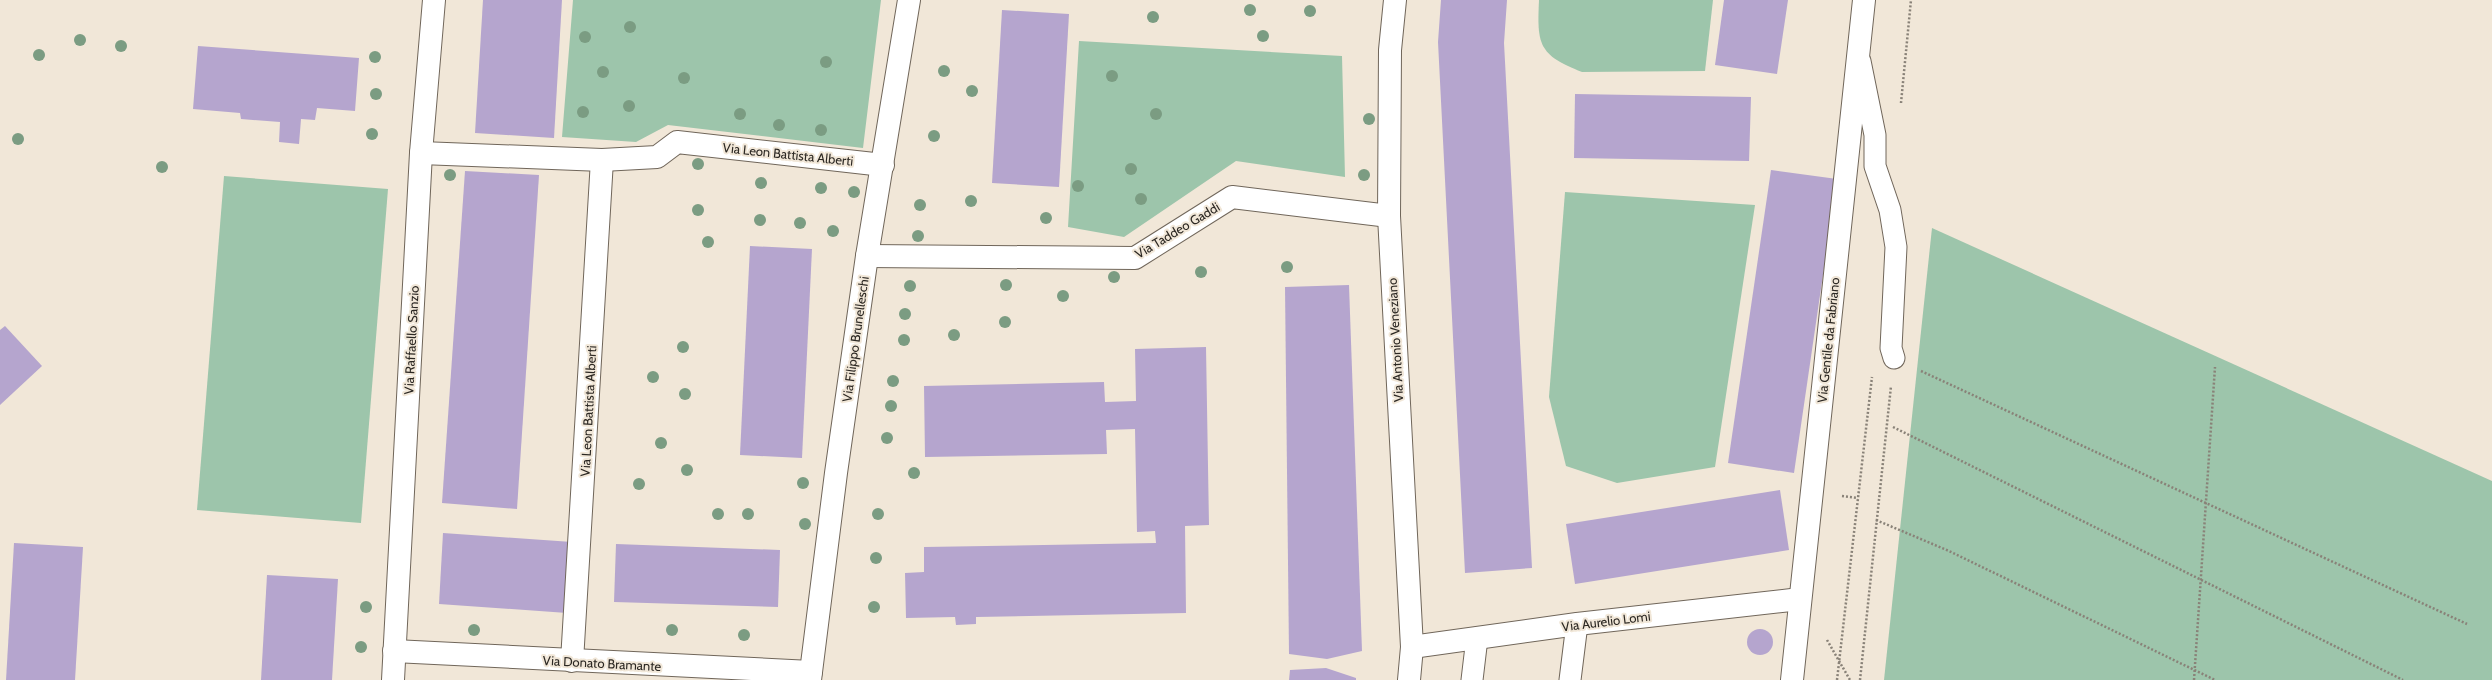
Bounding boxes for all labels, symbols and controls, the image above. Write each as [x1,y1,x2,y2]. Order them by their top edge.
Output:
street label: Via Leon Battista Alberti [722,139,854,169]
street label: Via Taddeo Gaddi [1132,198,1222,262]
street label: Via Filippo Brunelleschi [838,275,872,403]
street label: Via Gentile da Fabriano [1813,276,1843,404]
street label: Via Antonio Veneziano [1384,277,1406,403]
street label: Via Raffaello Sanzio [400,285,422,395]
street label: Via Leon Battista Alberti [577,345,599,477]
street label: Via Aurelio Lomi [1561,608,1651,634]
street label: Via Donato Bramante [542,652,662,674]

